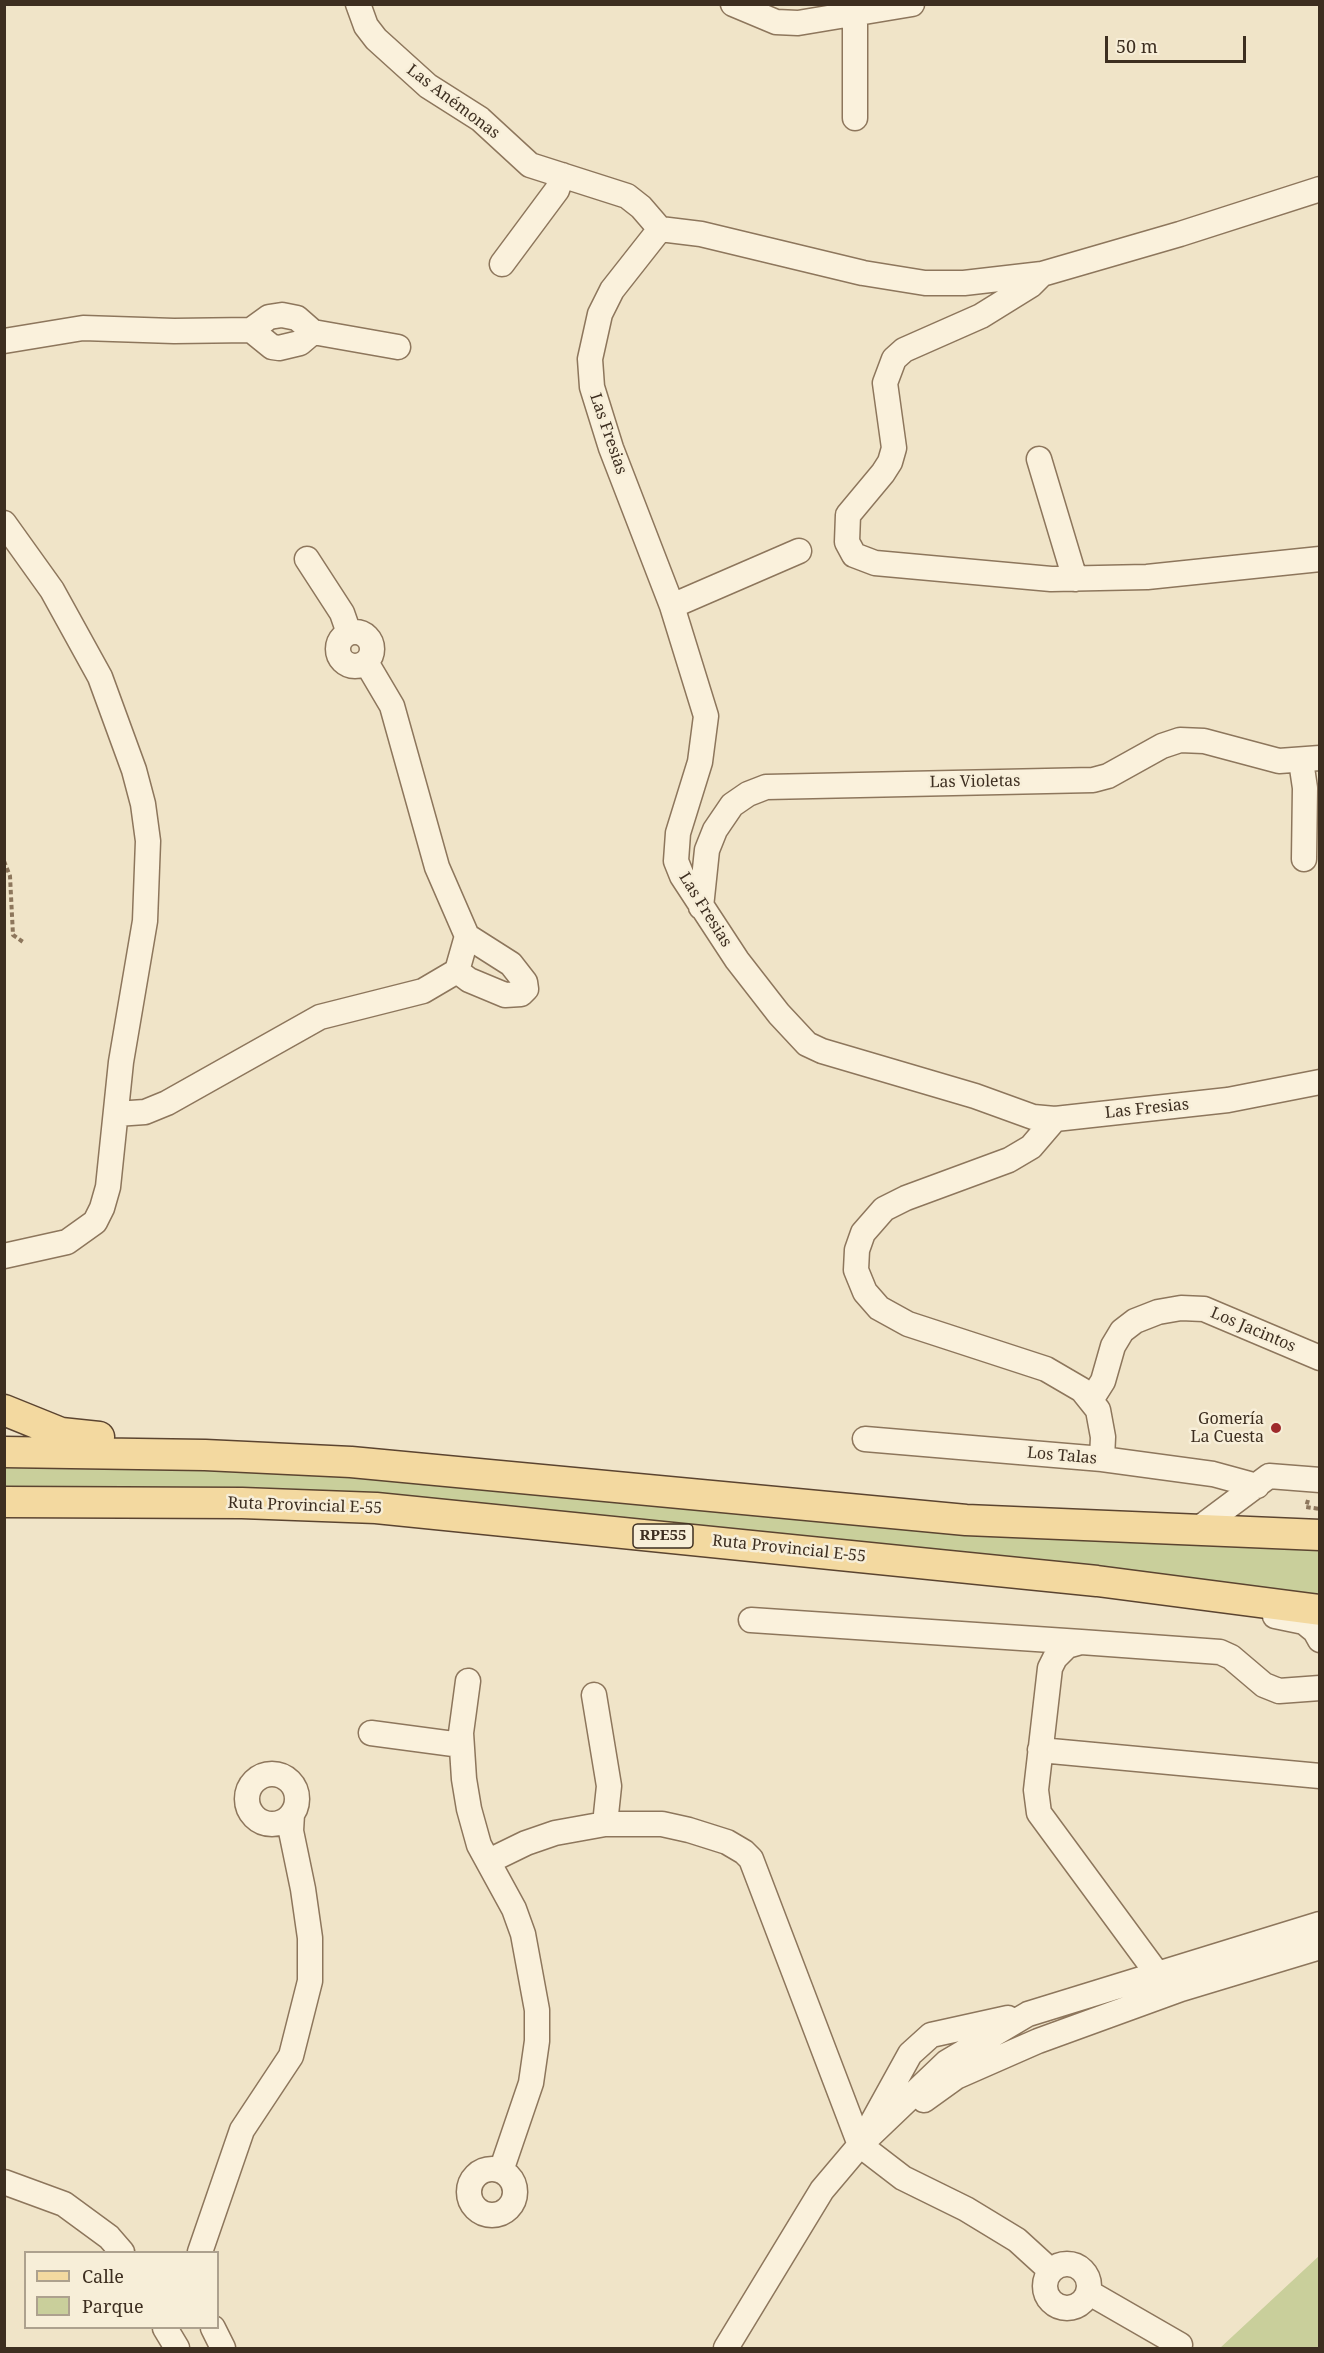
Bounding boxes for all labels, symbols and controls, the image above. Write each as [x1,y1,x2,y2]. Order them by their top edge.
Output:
scale bar [1108,24,1249,62]
text: 50 m [1116,34,1158,58]
street label: Las Anémonas [403,61,503,143]
street label: Las Fresias [585,391,631,477]
street label: Las Violetas [929,772,1021,792]
street label: Las Fresias [674,869,736,951]
street label: Las Fresias [1104,1095,1190,1123]
street label: Los Jacintos [1208,1303,1298,1357]
place label: Gomería La Cuesta [1190,1409,1264,1447]
marker: Gomería La Cuesta [1269,1421,1283,1435]
street label: Los Talas [1026,1443,1098,1469]
street label: Ruta Provincial E-55 [227,1494,383,1518]
road number: RPE55 [633,1524,693,1548]
street label: Ruta Provincial E-55 [711,1531,867,1567]
legend [24,2251,219,2329]
text: Calle [82,2264,124,2288]
text: Parque [82,2294,144,2318]

